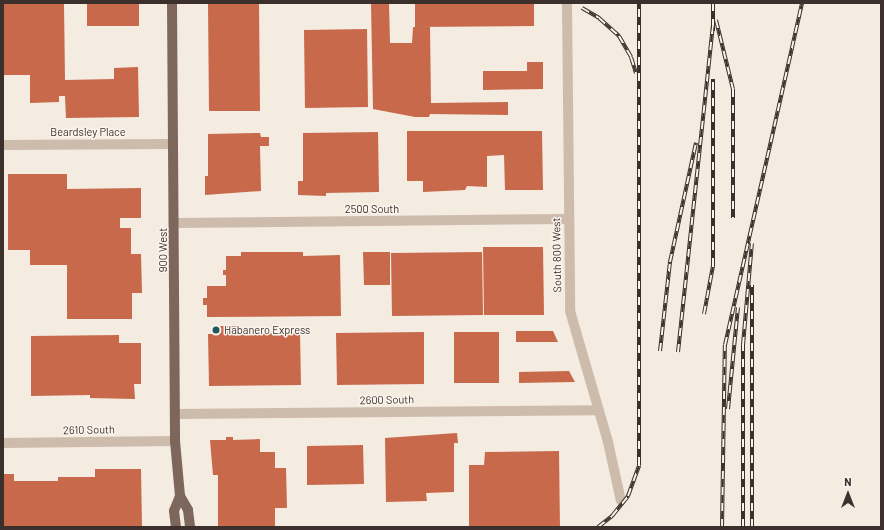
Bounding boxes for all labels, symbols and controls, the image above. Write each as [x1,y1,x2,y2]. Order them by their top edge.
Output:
street label: Beardsley Place [50,125,126,139]
street label: 2500 South [345,202,399,216]
street label: South 800 West [550,217,564,293]
street label: 900 West [156,228,170,272]
place label: Habanero Express [224,323,310,337]
marker: Habanero Express [211,325,221,335]
street label: 2600 South [360,393,414,407]
street label: 2610 South [63,423,115,437]
north arrow [828,474,868,514]
text: N [844,475,852,488]

